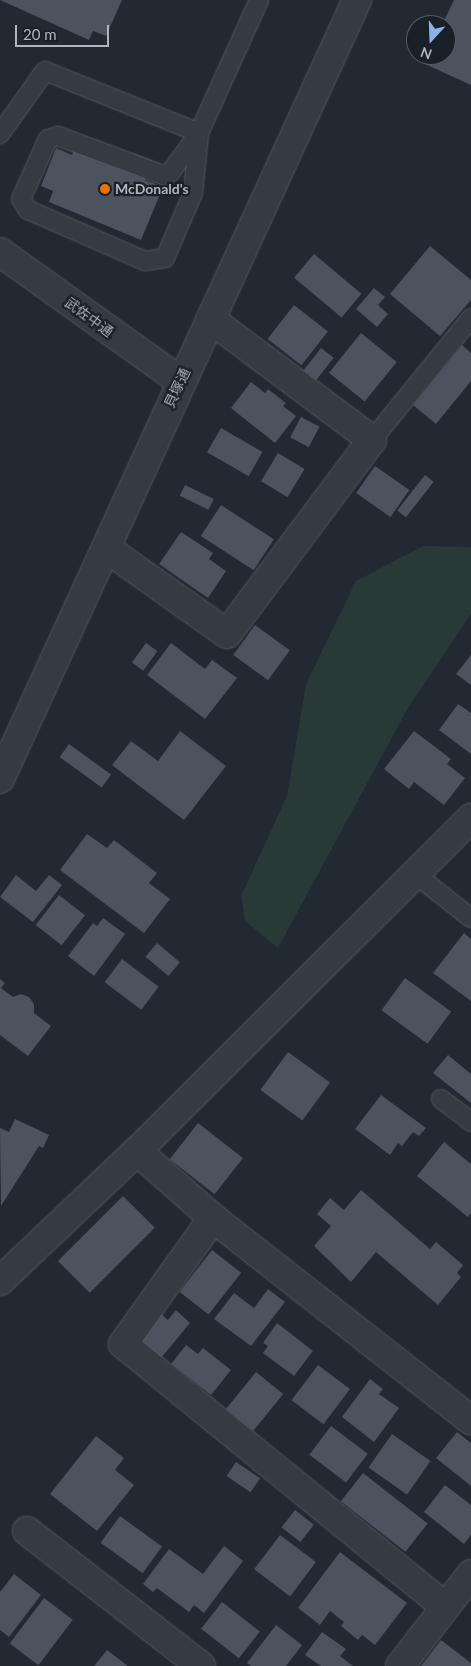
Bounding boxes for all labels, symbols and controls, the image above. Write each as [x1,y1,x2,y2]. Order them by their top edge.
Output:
scale bar [18,15,111,47]
north arrow [406,15,456,65]
text: 20 m [23,25,57,43]
text: N [418,44,434,63]
place label: McDonald's [115,181,189,197]
marker: McDonald's [99,183,111,195]
street label: 武佐中通 [61,294,117,340]
street label: 貝塚通 [161,365,193,411]

